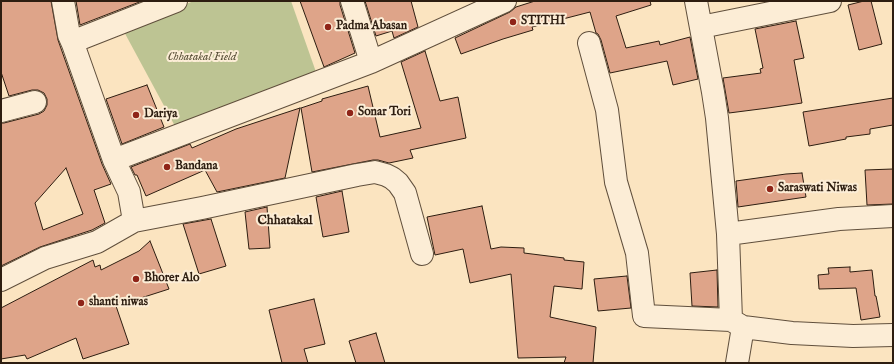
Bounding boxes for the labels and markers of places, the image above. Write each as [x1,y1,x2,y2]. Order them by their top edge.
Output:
place label: STITHI [521,15,565,29]
marker: STITHI [508,17,518,27]
place label: Padma Abasan [336,20,407,34]
marker: Padma Abasan [323,22,333,32]
place label: Sonar Tori [358,106,411,120]
place label: Dariya [144,108,177,122]
marker: Sonar Tori [345,108,355,118]
marker: Dariya [131,110,141,120]
place label: Bandana [175,160,218,174]
marker: Bandana [162,162,172,172]
place label: Saraswati Niwas [778,182,857,196]
marker: Saraswati Niwas [765,184,775,194]
place label: Bhorer Alo [144,272,199,286]
marker: Bhorer Alo [131,274,141,284]
place label: shanti niwas [89,296,148,310]
marker: shanti niwas [76,298,86,308]

